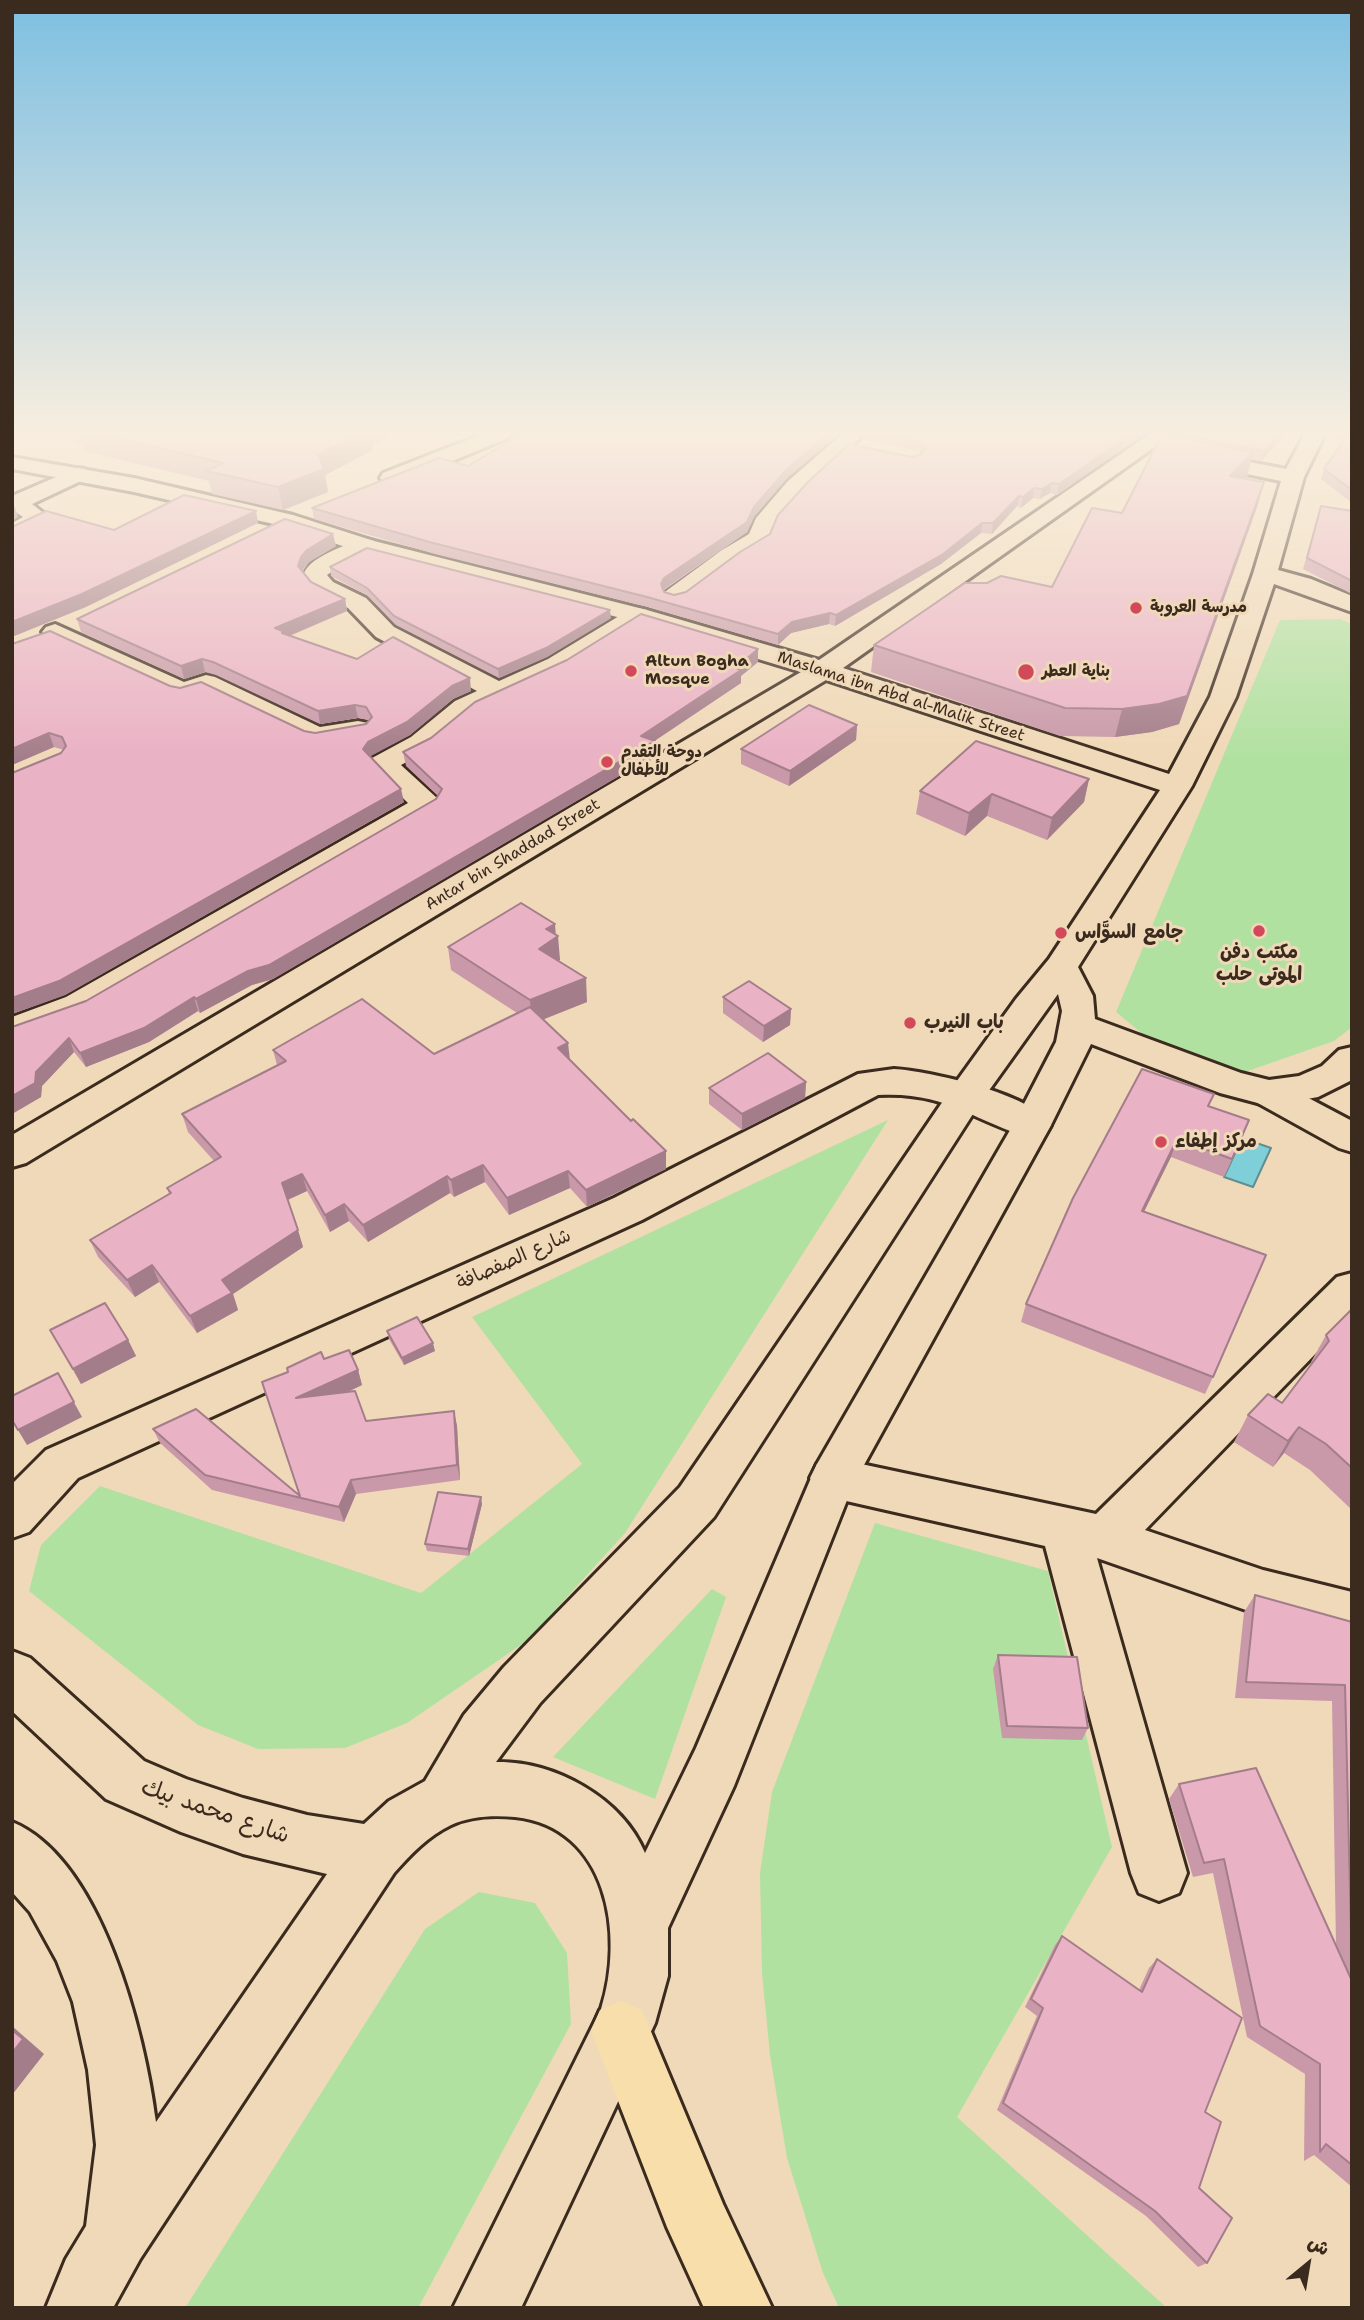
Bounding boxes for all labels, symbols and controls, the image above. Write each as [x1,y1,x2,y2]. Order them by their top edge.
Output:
place label: مدرسة العروبة [1150,598,1247,618]
marker: مدرسة العروبة [1128,600,1144,616]
street label: Maslama ibn Abd al-Malik Street [775,648,1027,746]
place label: Altun Bogha Mosque [645,652,749,690]
marker: بناية العطر [1016,662,1036,682]
place label: بناية العطر [1042,662,1110,682]
marker: Altun Bogha Mosque [623,663,639,679]
place label: دوحة التقدم للأطفال [621,743,702,781]
marker: دوحة التقدم للأطفال [599,754,615,770]
street label: Antar bin Shaddad Street [422,795,604,915]
place label: جامع السوَّاس [1075,922,1183,944]
marker: مكتب دفن الموتى حلب [1251,923,1267,939]
marker: جامع السوَّاس [1053,925,1069,941]
place label: مكتب دفن الموتى حلب [1216,942,1302,986]
place label: باب النيرب [924,1012,1004,1034]
marker: باب النيرب [902,1015,918,1031]
place label: مركز إطفاء [1175,1131,1257,1153]
marker: مركز إطفاء [1153,1134,1169,1150]
street label: شارع الصفصافة [453,1225,575,1295]
street label: شارع محمد بيك [137,1774,293,1850]
north arrow [1273,2229,1343,2299]
text: ش [1303,2229,1334,2261]

